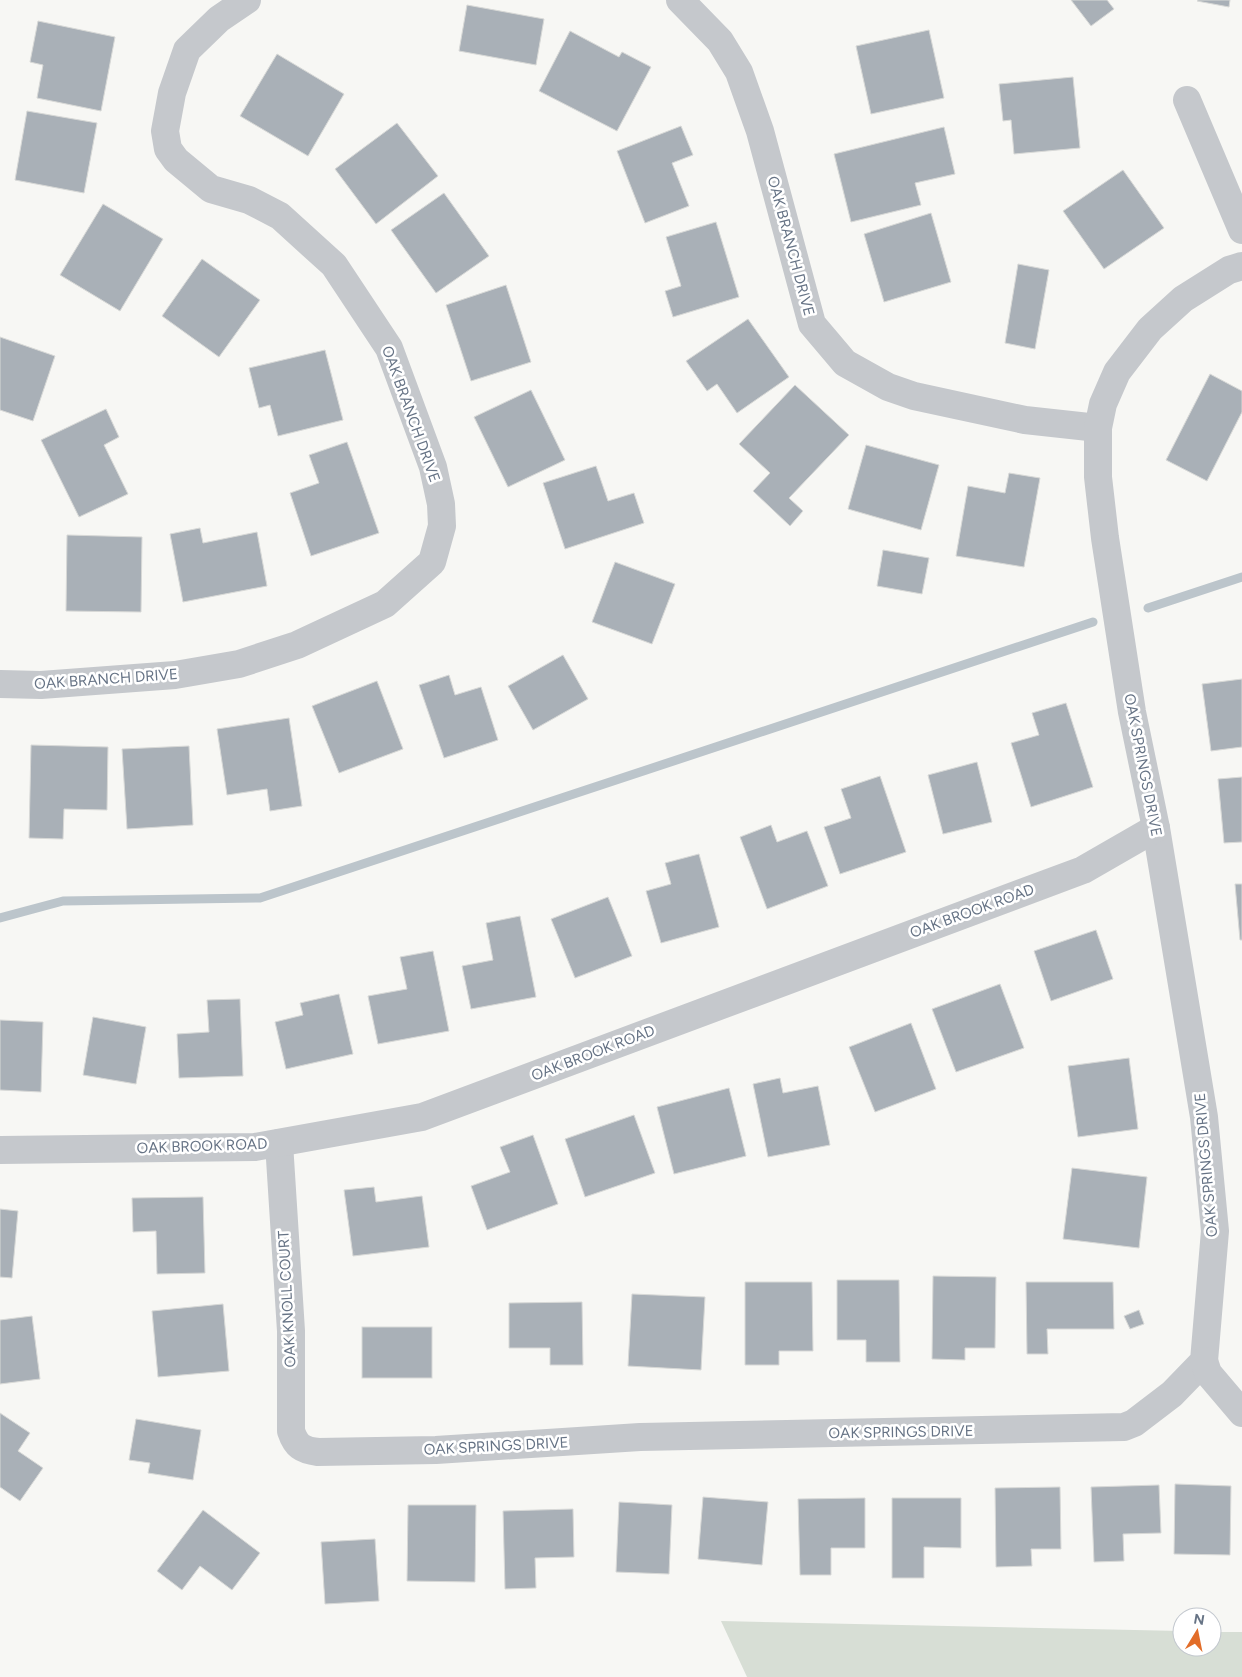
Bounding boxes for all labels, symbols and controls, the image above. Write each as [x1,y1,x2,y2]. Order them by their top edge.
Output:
street label: OAK BRANCH DRIVE [764,174,818,318]
street label: OAK BRANCH DRIVE [378,343,444,485]
street label: OAK BRANCH DRIVE [34,665,178,693]
street label: OAK SPRINGS DRIVE [1120,692,1166,838]
street label: OAK BROOK ROAD [907,880,1037,942]
street label: OAK BROOK ROAD [529,1021,657,1085]
street label: OAK SPRINGS DRIVE [1191,1092,1221,1238]
street label: OAK BROOK ROAD [136,1135,268,1157]
street label: OAK KNOLL COURT [274,1229,300,1368]
street label: OAK SPRINGS DRIVE [828,1422,974,1442]
street label: OAK SPRINGS DRIVE [423,1433,569,1459]
north arrow [1172,1607,1222,1657]
text: N [1192,1610,1206,1629]

